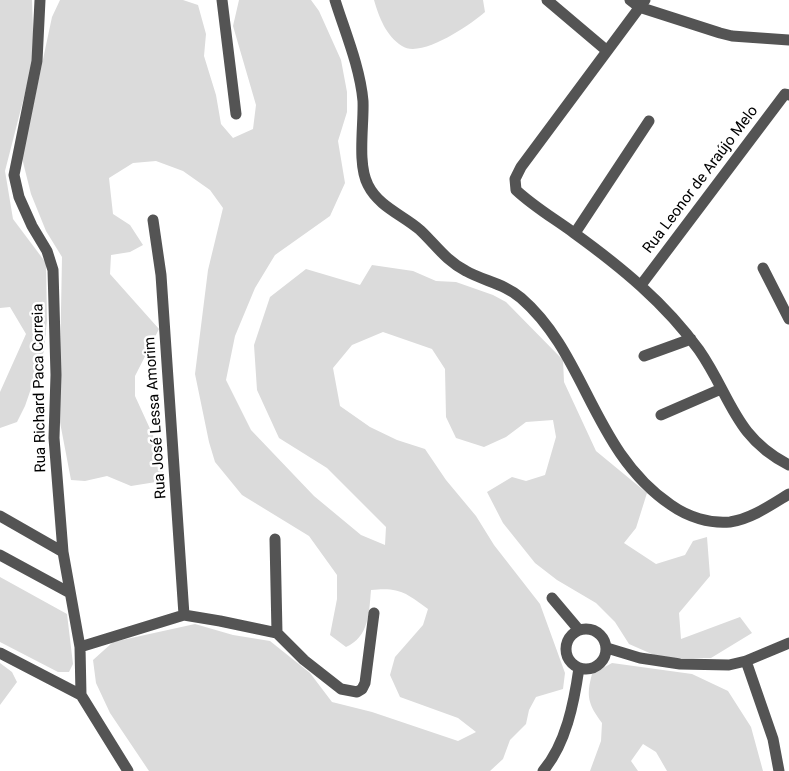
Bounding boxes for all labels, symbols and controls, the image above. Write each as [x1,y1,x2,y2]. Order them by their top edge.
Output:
street label: Rua Leonor de Araújo Melo [640,103,762,257]
street label: Rua Richard Paca Correia [30,303,50,473]
street label: Rua José Lessa Amorim [141,336,171,500]

